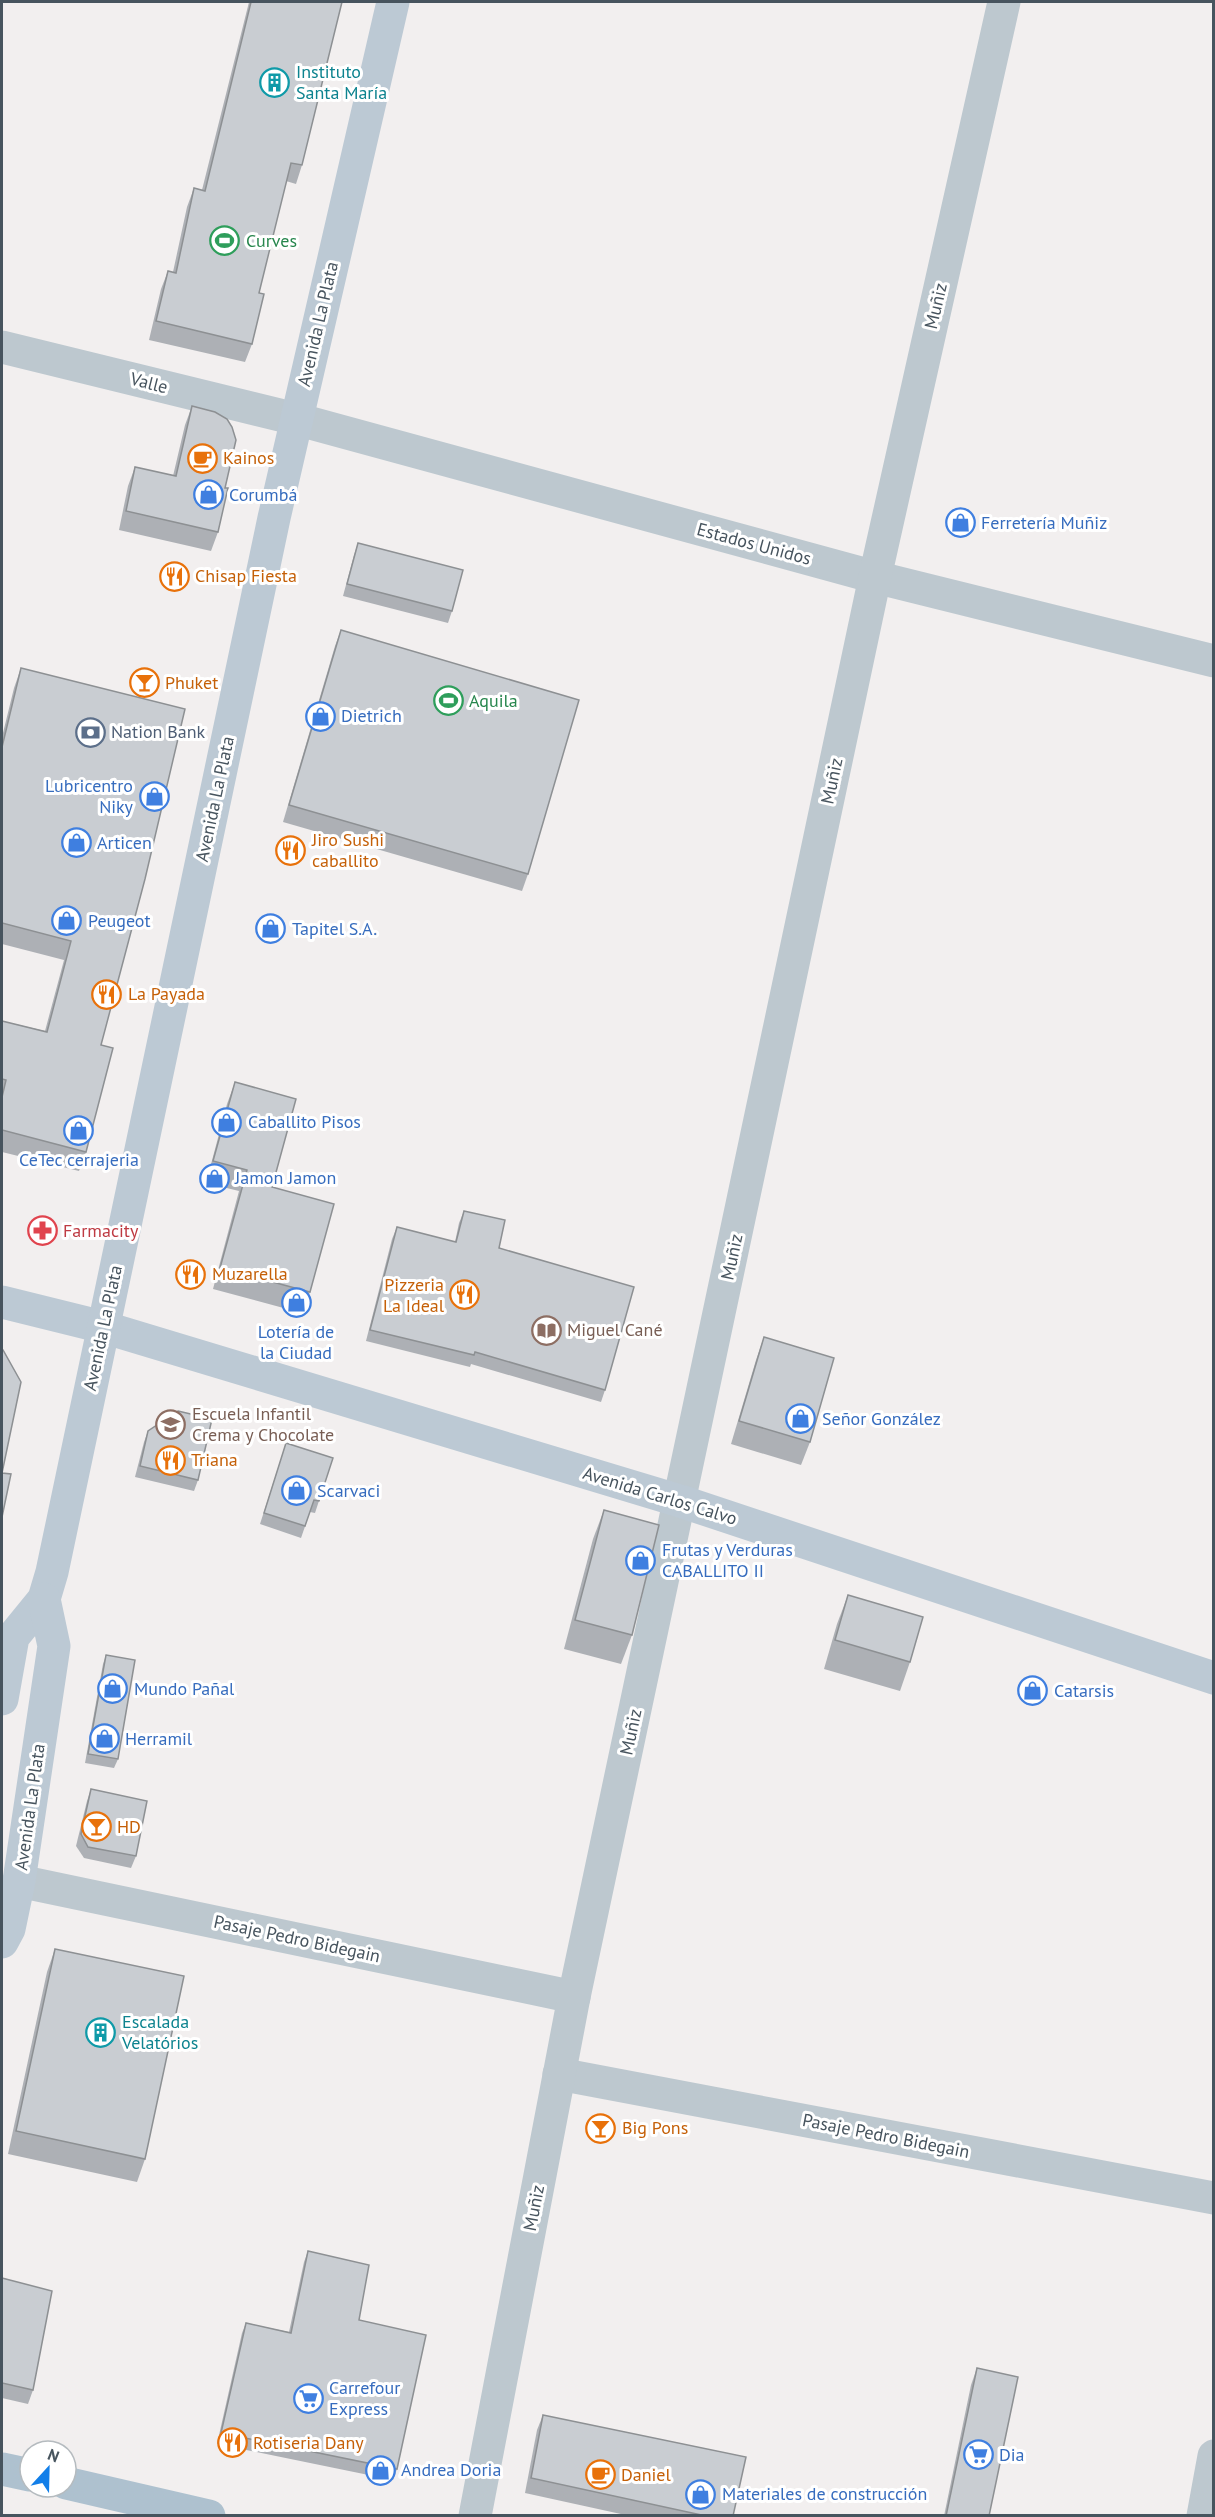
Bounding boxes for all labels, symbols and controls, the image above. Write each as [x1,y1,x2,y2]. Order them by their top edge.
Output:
place label: Instituto Santa María [296,60,387,104]
building icon: Instituto Santa María [259,66,291,98]
sports icon: Curves [209,225,241,257]
place label: Curves [246,229,297,252]
street label: Avenida La Plata [292,259,343,389]
street label: Muñiz [919,281,952,331]
street label: Valle [127,367,170,398]
cafe icon: Kainos [186,442,218,474]
place label: Kainos [223,446,274,469]
shop icon: Corumbá [192,479,224,511]
place label: Corumbá [229,483,297,506]
shop icon: Ferretería Muñiz [944,507,976,539]
place label: Ferretería Muñiz [981,511,1107,534]
street label: Estados Unidos [695,517,814,570]
restaurant icon: Chisap Fiesta [158,560,190,592]
place label: Chisap Fiesta [195,564,297,587]
bar icon: Phuket [128,667,160,699]
place label: Phuket [165,671,218,694]
sports icon: Aquila [432,685,464,717]
place label: Aquila [469,689,518,712]
shop icon: Dietrich [304,700,336,732]
place label: Dietrich [341,704,402,727]
bank icon: Nation Bank [74,716,106,748]
place label: Nation Bank [111,720,206,743]
street label: Avenida La Plata [190,734,239,864]
street label: Muñiz [815,756,848,806]
place label: Lubricentro Niky [45,774,134,818]
shop icon: Lubricentro Niky [138,780,170,812]
shop icon: Articen [60,827,92,859]
place label: Jiro Sushi caballito [311,828,384,872]
place label: Articen [97,831,152,854]
restaurant icon: Jiro Sushi caballito [275,834,307,866]
shop icon: Peugeot [51,905,83,937]
place label: Peugeot [88,909,151,932]
shop icon: Tapitel S.A. [255,913,287,945]
place label: Tapitel S.A. [292,917,377,940]
restaurant icon: La Payada [91,978,123,1010]
place label: La Payada [128,982,205,1005]
shop icon: Caballito Pisos [211,1106,243,1138]
place label: Caballito Pisos [248,1110,361,1133]
shop icon: CeTec cerrajeria [63,1115,95,1147]
place label: CeTec cerrajeria [19,1148,139,1171]
shop icon: Jamon Jamon [198,1162,230,1194]
place label: Jamon Jamon [234,1166,336,1189]
pharmacy icon: Farmacity [26,1215,58,1247]
place label: Farmacity [63,1219,139,1242]
street label: Muñiz [715,1232,748,1282]
restaurant icon: Muzarella [175,1258,207,1290]
place label: Muzarella [212,1262,288,1285]
street label: Avenida La Plata [78,1263,127,1393]
place label: Pizzeria La Ideal [383,1273,445,1317]
restaurant icon: Pizzeria La Ideal [449,1279,481,1311]
shop icon: Lotería de la Ciudad [280,1287,312,1319]
library icon: Miguel Cané [530,1314,562,1346]
place label: Miguel Cané [567,1318,663,1341]
place label: Lotería de la Ciudad [258,1320,334,1364]
place label: Escuela Infantil Crema y Chocolate [192,1402,334,1446]
shop icon: Señor González [785,1403,817,1435]
place label: Señor González [822,1407,941,1430]
school or university icon: Escuela Infantil Crema y Chocolate [155,1408,187,1440]
restaurant icon: Triana [154,1444,186,1476]
place label: Triana [191,1448,238,1471]
street label: Avenida Carlos Calvo [580,1461,740,1530]
shop icon: Scarvaci [280,1475,312,1507]
place label: Scarvaci [317,1479,380,1502]
place label: Frutas y Verduras CABALLITO II [662,1538,793,1582]
shop icon: Frutas y Verduras CABALLITO II [625,1544,657,1576]
shop icon: Mundo Pañal [97,1673,129,1705]
shop icon: Catarsis [1017,1675,1049,1707]
place label: Mundo Pañal [134,1677,235,1700]
place label: Catarsis [1054,1679,1114,1702]
street label: Muñiz [614,1707,647,1757]
shop icon: Herramil [88,1723,120,1755]
place label: Herramil [125,1727,193,1750]
street label: Avenida La Plata [9,1742,50,1872]
bar icon: HD [80,1811,112,1843]
place label: HD [117,1815,141,1838]
street label: Pasaje Pedro Bidegain [212,1910,382,1967]
place label: Escalada Velatórios [121,2010,198,2054]
building icon: Escalada Velatórios [85,2016,117,2048]
street label: Pasaje Pedro Bidegain [801,2108,972,2163]
bar icon: Big Pons [585,2112,617,2144]
place label: Big Pons [622,2116,688,2139]
street label: Muñiz [518,2183,549,2233]
place label: Carrefour Express [329,2376,400,2420]
supermarket icon: Carrefour Express [292,2382,324,2414]
restaurant icon: Rotiseria Dany [216,2427,248,2459]
place label: Rotiseria Dany [253,2431,364,2454]
north arrow [18,2439,78,2499]
supermarket icon: Dia [962,2439,994,2471]
place label: Dia [999,2443,1025,2466]
text: N [45,2444,62,2466]
shop icon: Andrea Doria [364,2454,396,2486]
place label: Andrea Doria [401,2458,501,2481]
cafe icon: Daniel [584,2459,616,2491]
place label: Daniel [621,2463,672,2486]
shop icon: Materiales de construcción [685,2478,717,2510]
place label: Materiales de construcción [722,2482,927,2505]

